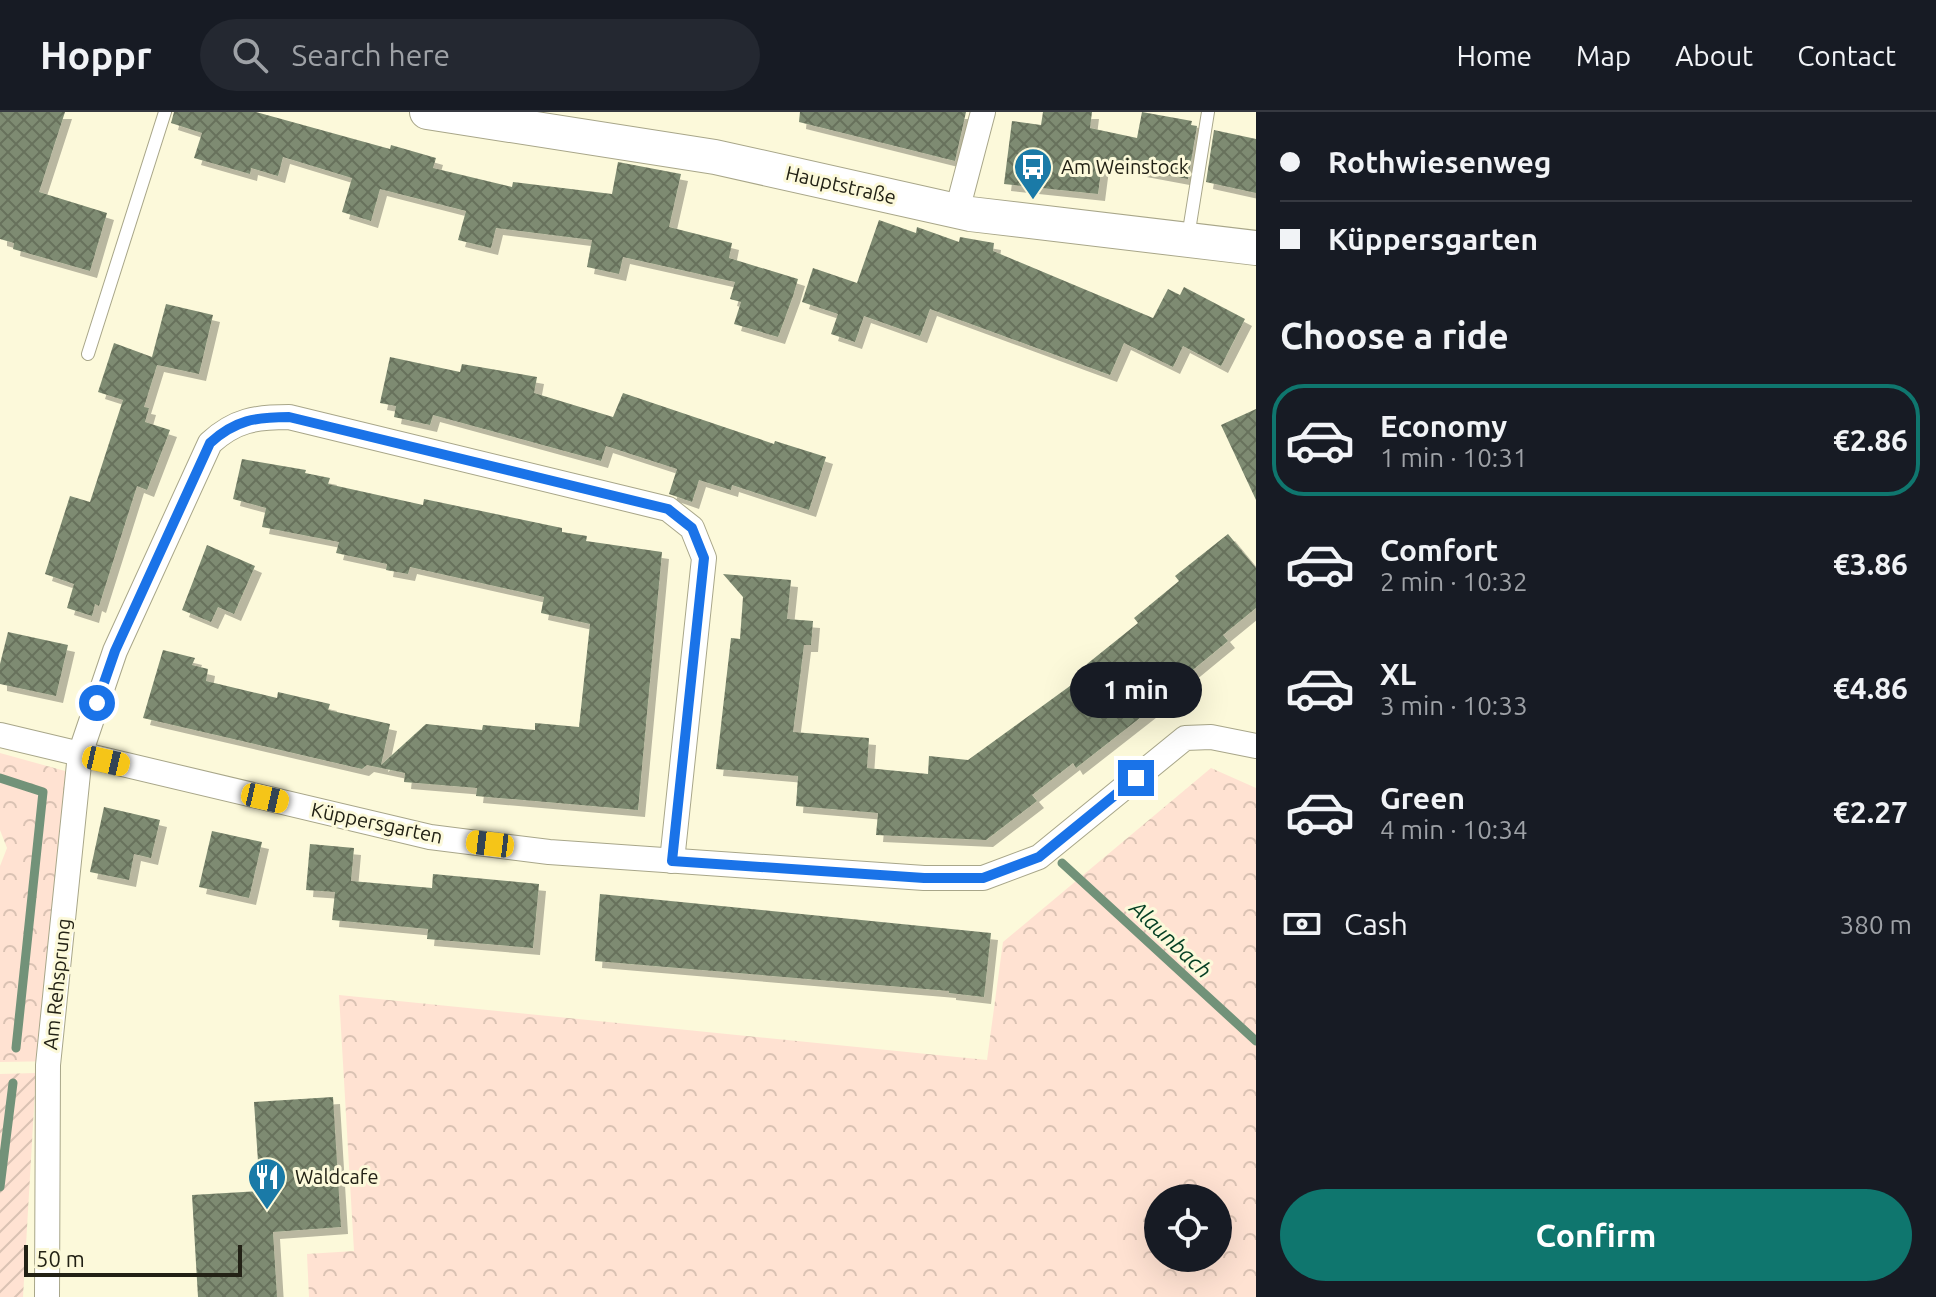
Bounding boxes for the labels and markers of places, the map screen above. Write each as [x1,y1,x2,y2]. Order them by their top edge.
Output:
bus stop icon: Am Weinstock [1012,146,1054,201]
place label: Am Weinstock [1061,155,1189,178]
restaurant icon: Waldcafe [246,1156,288,1211]
place label: Waldcafe [295,1165,378,1188]

